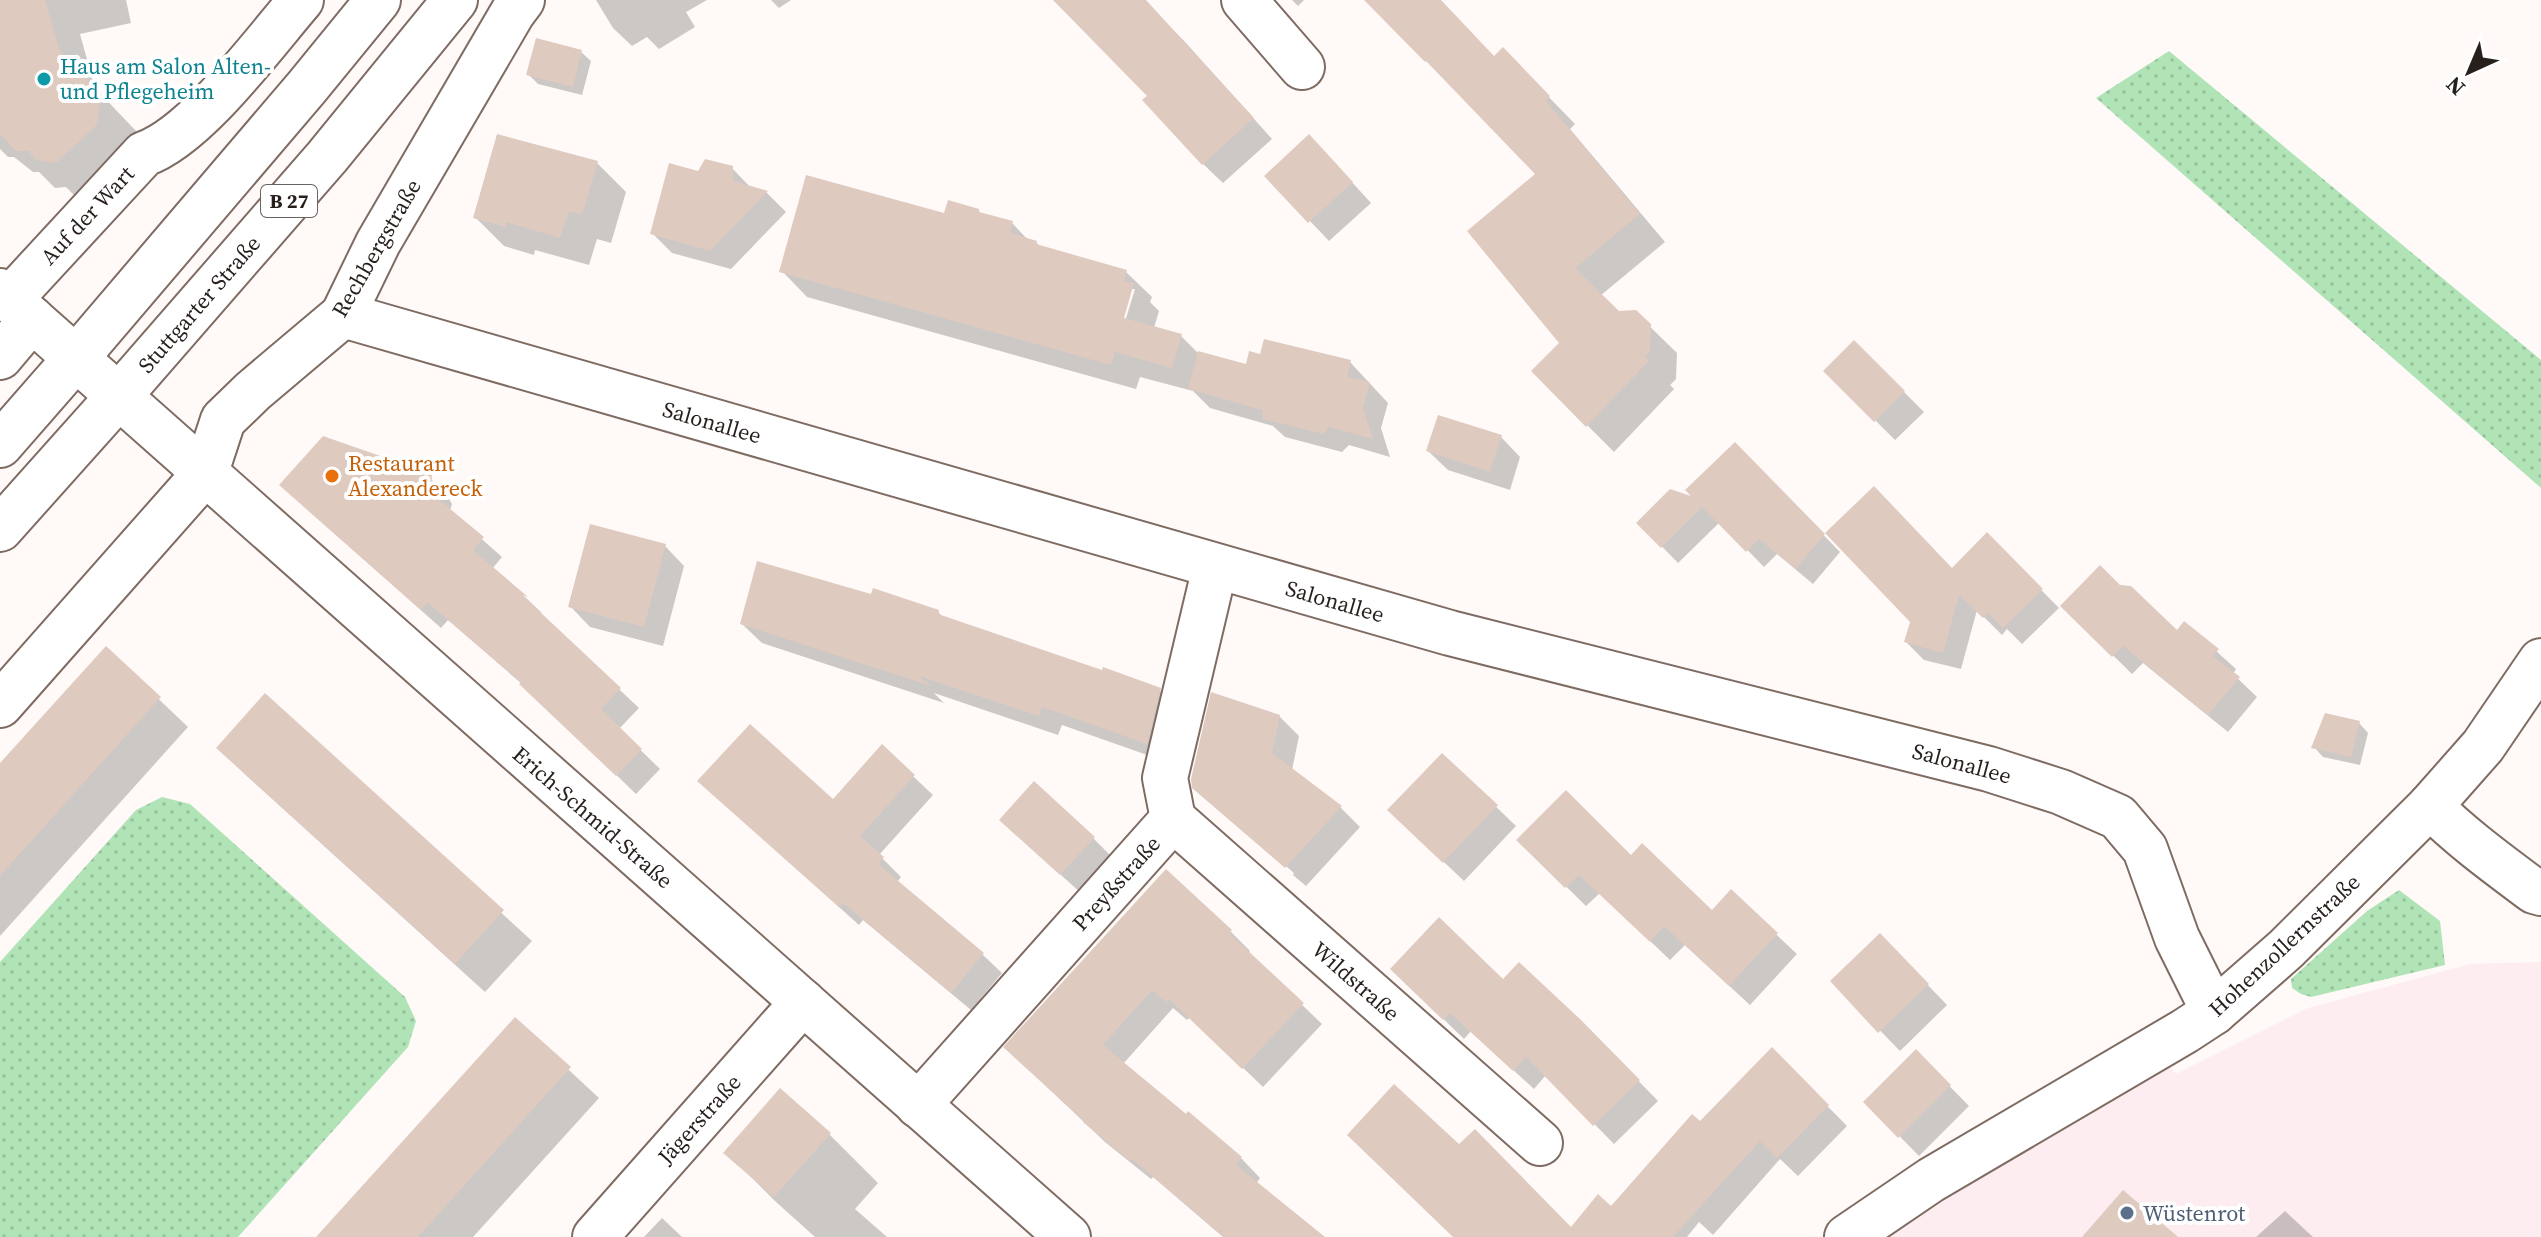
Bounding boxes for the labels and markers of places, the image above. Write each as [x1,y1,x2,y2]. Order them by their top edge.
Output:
place label: Haus am Salon Alten- und Pflegeheim [60,51,271,106]
marker: Haus am Salon Alten- und Pflegeheim [35,70,53,88]
place label: Restaurant Alexandereck [348,448,484,503]
marker: Restaurant Alexandereck [323,467,341,485]
place label: Wüstenrot [2143,1198,2246,1228]
marker: Wüstenrot [2118,1204,2136,1222]

